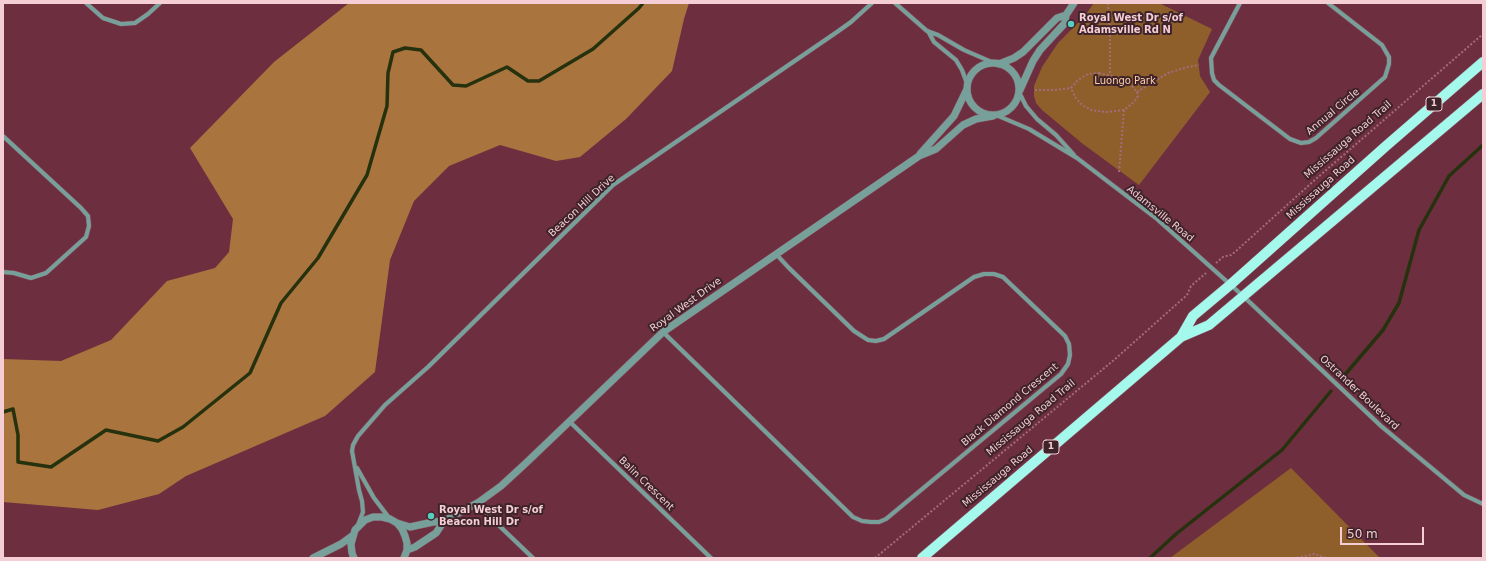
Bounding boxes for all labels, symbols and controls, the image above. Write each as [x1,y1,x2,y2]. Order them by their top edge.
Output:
place label: Royal West Dr s/of Adamsville Rd N [1079,12,1183,36]
marker: Royal West Dr s/of Adamsville Rd N [1066,19,1076,29]
park label: Luongo Park [1094,75,1156,87]
street label: Annual Circle [1304,86,1362,138]
road number: 1 [1426,97,1442,111]
street label: Mississauga Road Trail [1302,99,1394,181]
street label: Mississauga Road [1284,154,1358,222]
street label: Beacon Hill Drive [546,172,618,240]
street label: Adamsville Road [1124,183,1196,245]
street label: Royal West Drive [648,275,724,335]
street label: Ostrander Boulevard [1317,353,1401,433]
street label: Black Diamond Crescent [959,361,1061,449]
street label: Mississauga Road Trail [984,377,1078,459]
road number: 1 [1043,440,1059,454]
street label: Mississauga Road [960,444,1036,510]
street label: Balin Crescent [616,455,676,513]
place label: Royal West Dr s/of Beacon Hill Dr [439,504,543,528]
marker: Royal West Dr s/of Beacon Hill Dr [426,511,436,521]
scale bar [1342,519,1426,545]
text: 50 m [1347,527,1378,541]

